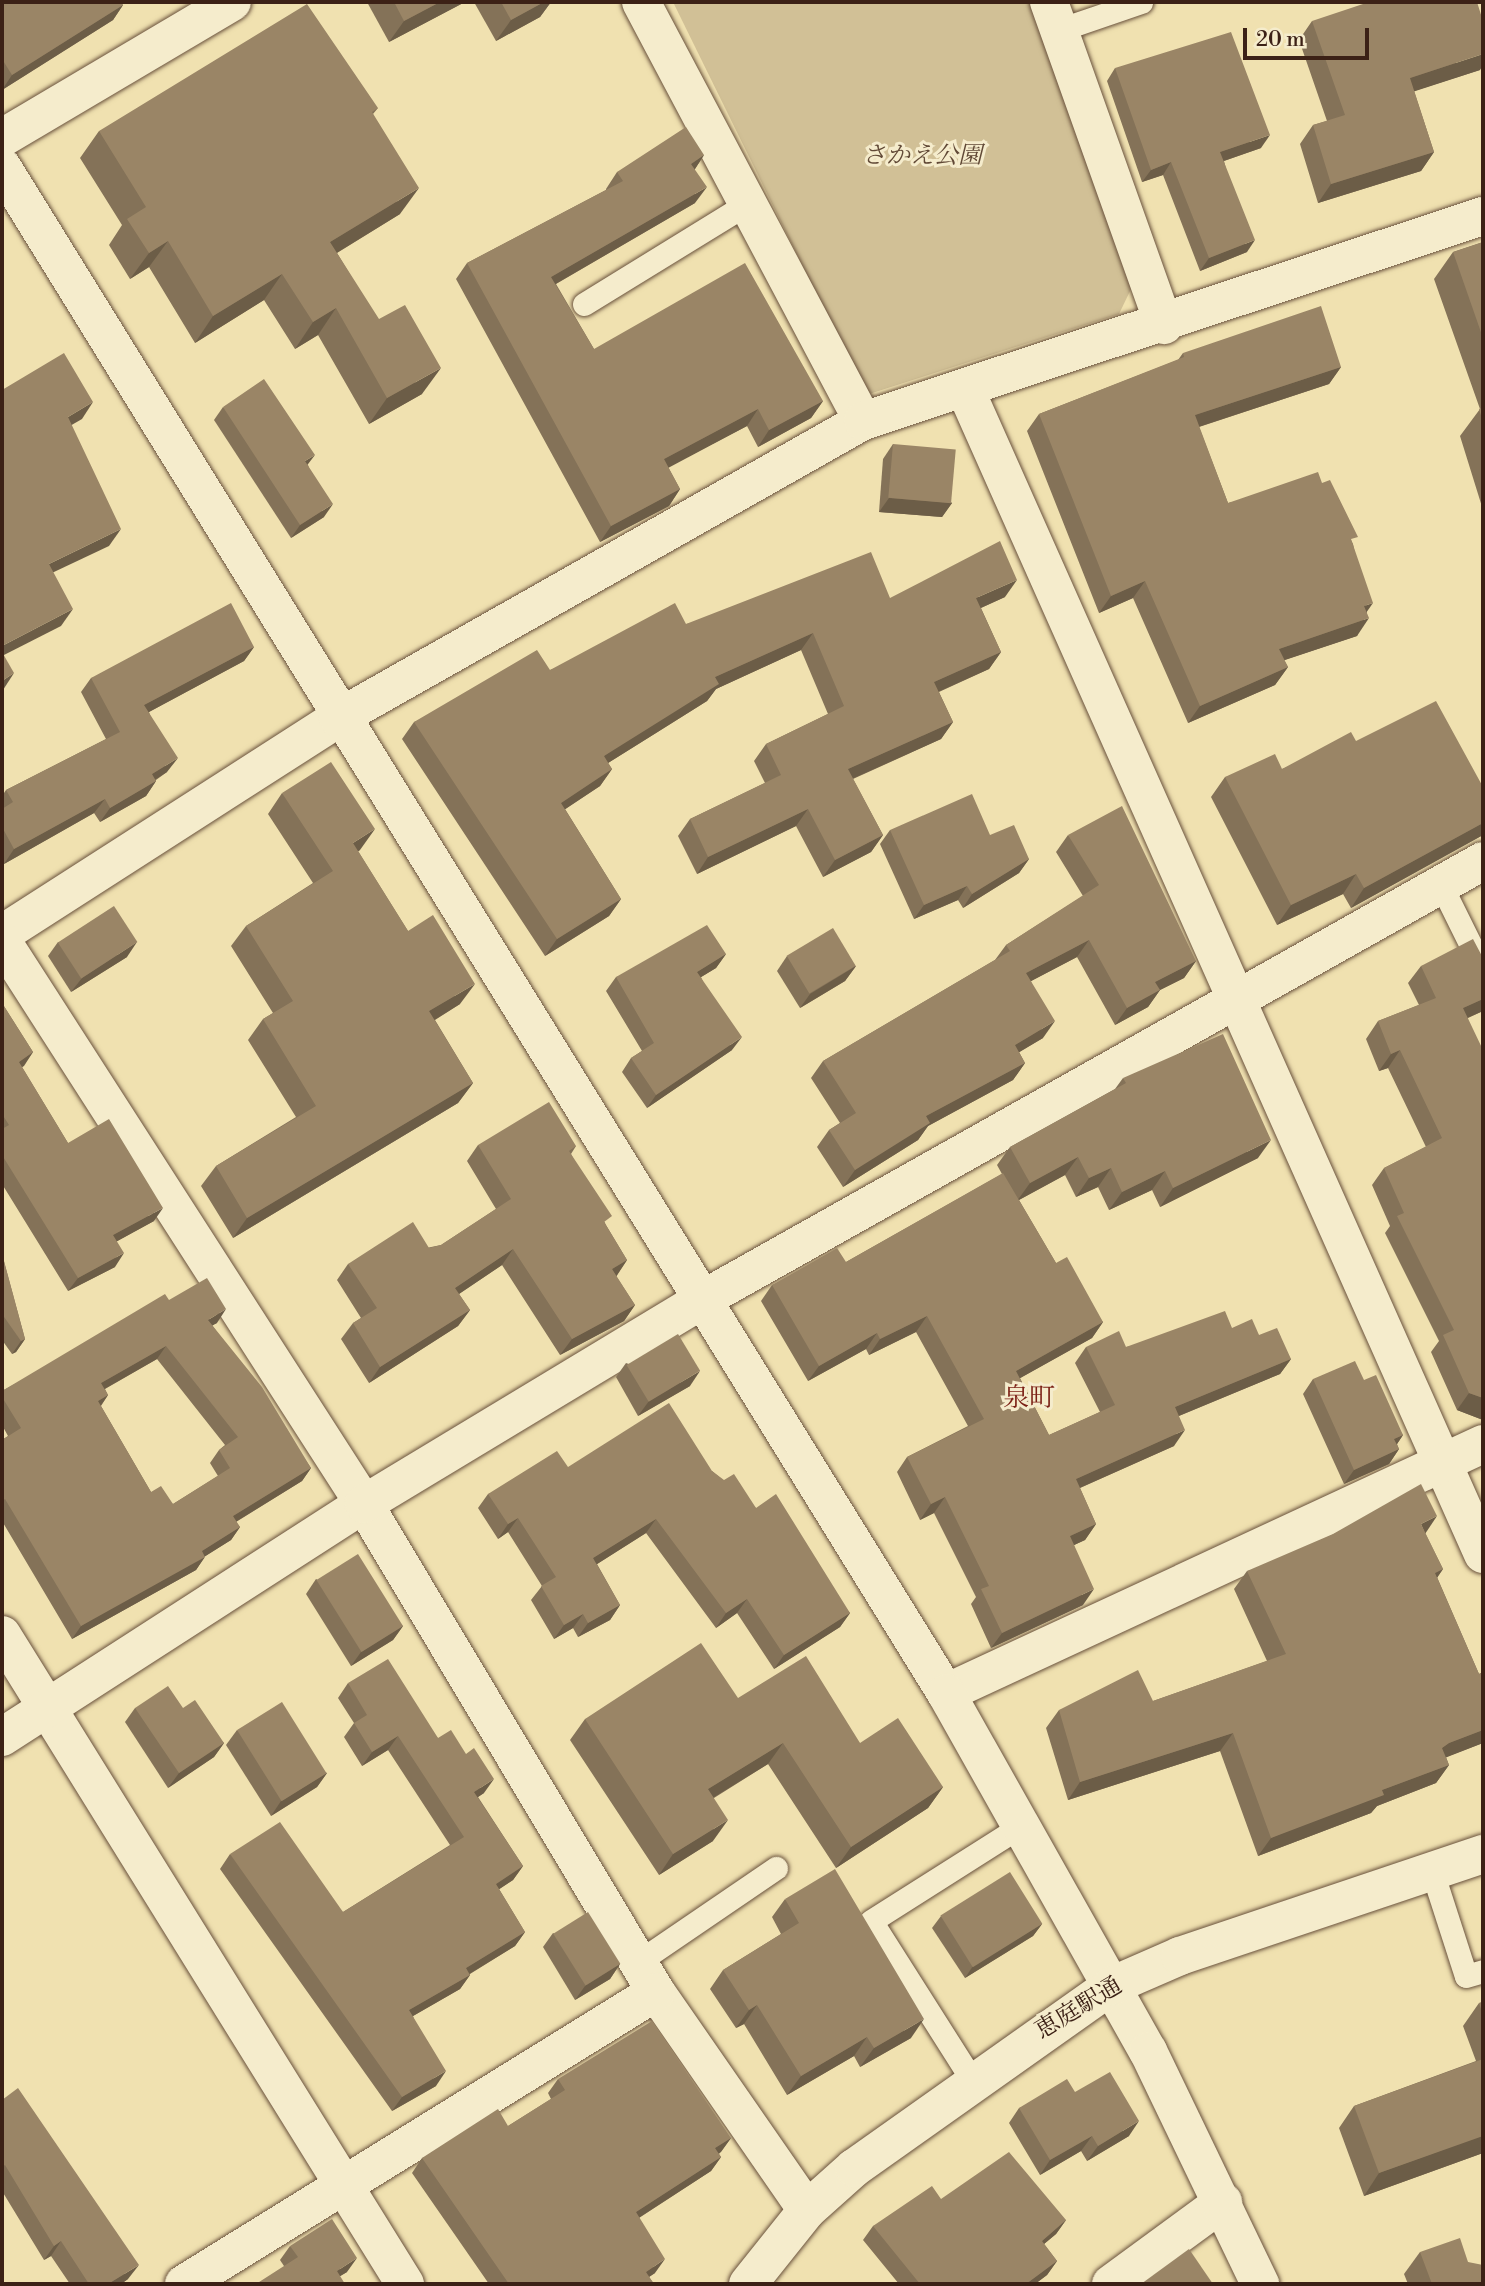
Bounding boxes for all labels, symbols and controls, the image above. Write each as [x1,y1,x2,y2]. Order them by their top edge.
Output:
scale bar [1247,14,1373,58]
text: 20 m [1256,27,1305,53]
park label: さかえ公園 [862,143,982,171]
district label: 泉町 [1003,1383,1055,1415]
street label: 恵庭駅通 [1030,1972,1128,2046]

